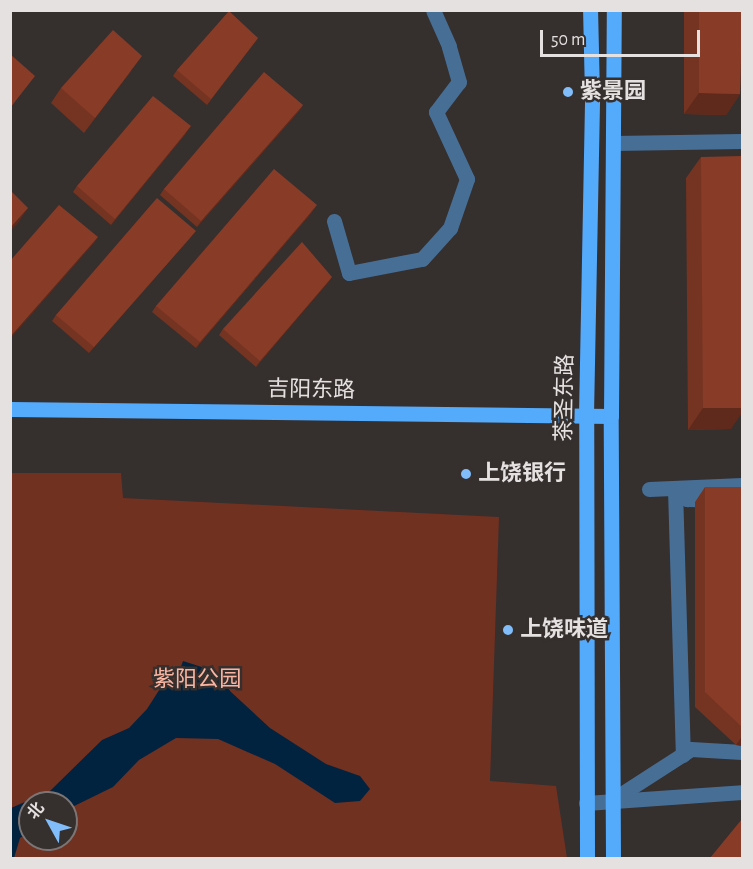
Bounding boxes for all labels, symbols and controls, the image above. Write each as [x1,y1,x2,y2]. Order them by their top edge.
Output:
scale bar [543,18,704,56]
text: 50 m [551,31,585,49]
place label: 紫景园 [580,79,646,105]
marker: 紫景园 [561,85,575,99]
street label: 茶圣东路 [551,354,579,442]
street label: 吉阳东路 [267,376,355,404]
place label: 上饶银行 [478,461,566,487]
marker: 上饶银行 [459,467,473,481]
place label: 上饶味道 [520,617,608,643]
marker: 上饶味道 [501,623,515,637]
park label: 紫阳公园 [153,667,241,693]
north arrow [18,791,78,851]
text: 北 [24,799,47,822]

